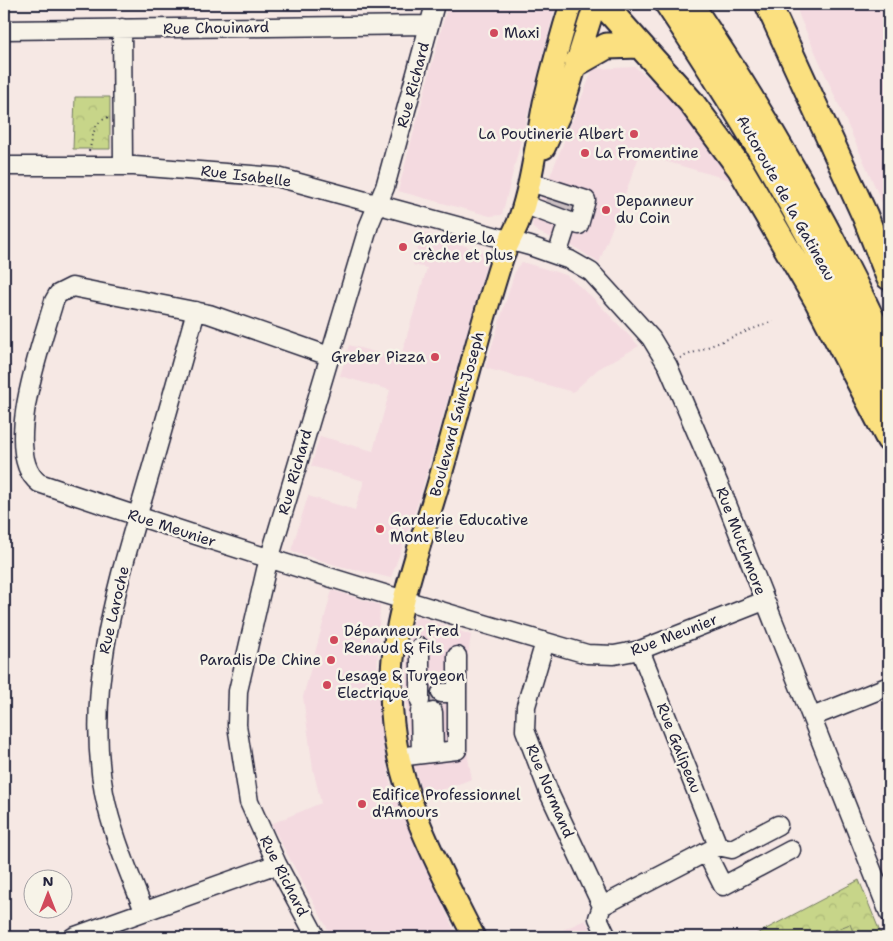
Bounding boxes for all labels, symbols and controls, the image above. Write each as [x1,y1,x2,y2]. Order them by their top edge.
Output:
street label: Rue Chouinard [163,17,270,39]
place label: Maxi [504,23,540,43]
marker: Maxi [488,27,500,39]
street label: Rue Richard [392,39,434,130]
street label: Autoroute de la Gatineau [732,112,840,284]
place label: La Poutinerie Albert [478,124,624,144]
marker: La Poutinerie Albert [628,128,640,140]
place label: La Fromentine [595,143,699,163]
marker: La Fromentine [579,147,591,159]
street label: Rue Isabelle [200,161,292,191]
place label: Depanneur du Coin [616,191,694,228]
marker: Depanneur du Coin [600,204,612,216]
place label: Garderie la crèche et plus [413,228,514,265]
marker: Garderie la crèche et plus [397,241,409,253]
street label: Boulevard Saint-Joseph [425,329,489,499]
place label: Greber Pizza [331,347,426,367]
marker: Greber Pizza [429,351,441,363]
street label: Rue Richard [273,426,317,517]
street label: Rue Mutchmore [711,484,771,598]
street label: Rue Meunier [125,504,219,552]
place label: Garderie Educative Mont Bleu [390,510,528,547]
marker: Garderie Educative Mont Bleu [374,523,386,535]
street label: Rue Laroche [94,564,134,656]
street label: Rue Meunier [628,609,720,661]
place label: Dépanneur Fred Renaud & Fils [344,621,460,658]
marker: Dépanneur Fred Renaud & Fils [328,634,340,646]
place label: Paradis De Chine [200,650,321,670]
marker: Paradis De Chine [325,654,337,666]
place label: Lesage & Turgeon Electrique [337,666,465,703]
marker: Lesage & Turgeon Electrique [321,679,333,691]
street label: Rue Galipeau [652,700,706,796]
street label: Rue Normand [521,741,579,841]
place label: Edifice Professionnel d'Amours [372,785,521,822]
marker: Edifice Professionnel d'Amours [356,798,368,810]
street label: Rue Richard [255,832,313,920]
north arrow [22,868,72,918]
text: N [42,872,54,890]

